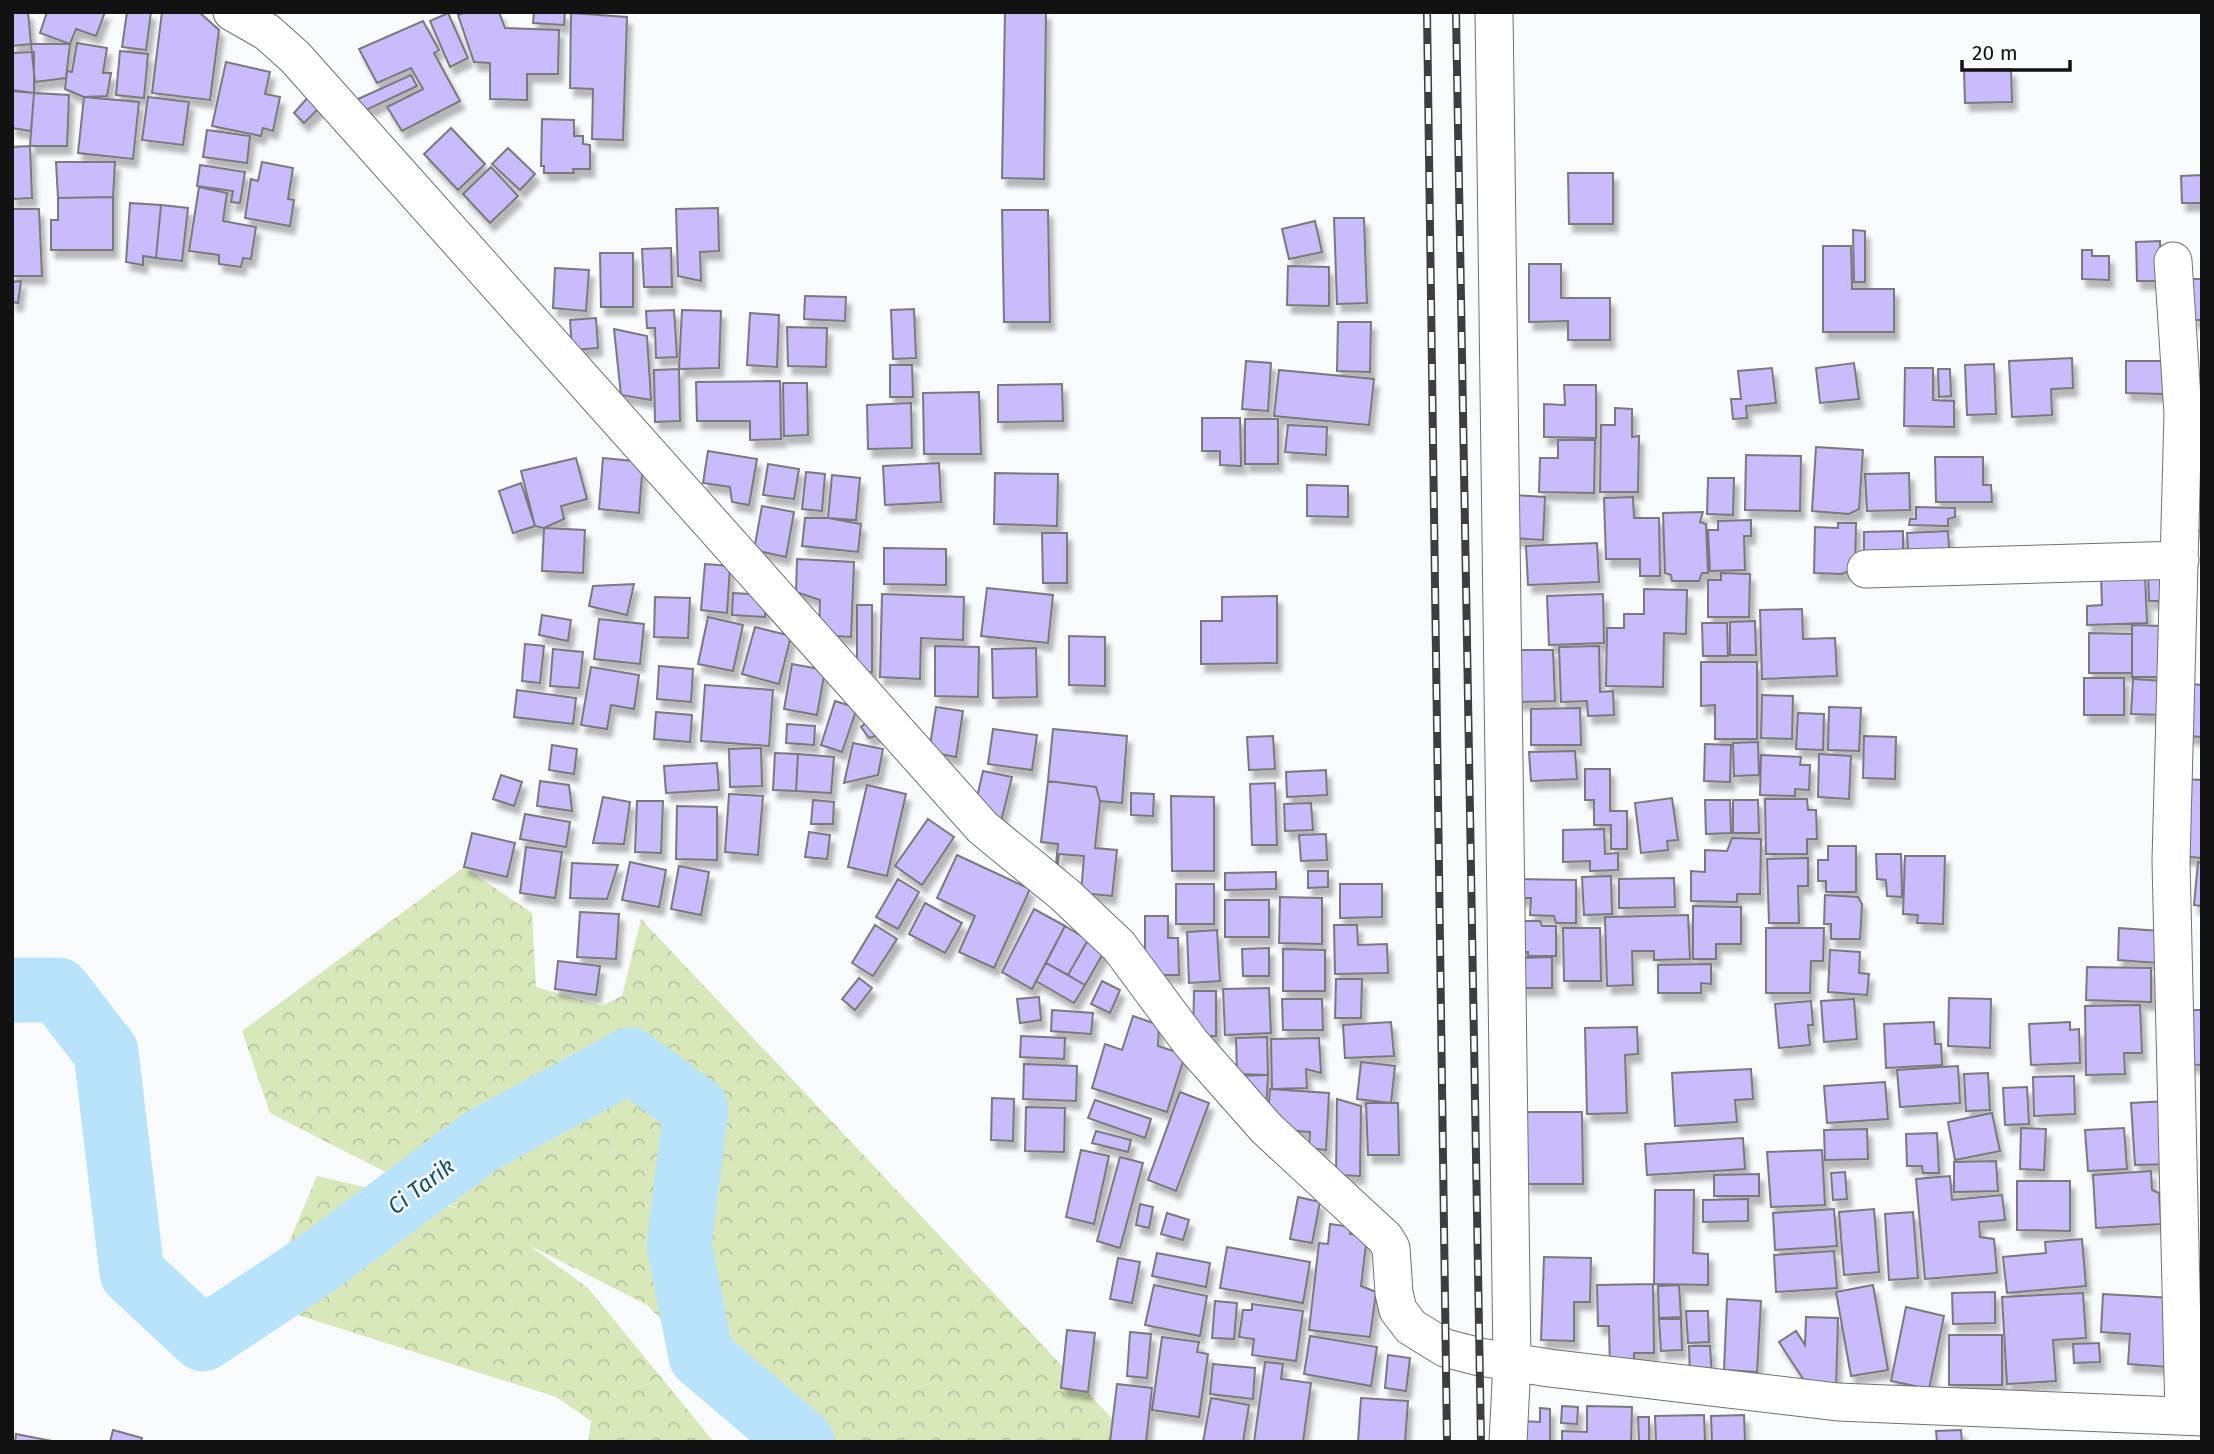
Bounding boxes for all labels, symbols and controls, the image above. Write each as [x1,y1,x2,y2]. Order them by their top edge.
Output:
scale bar [1962,28,2070,72]
text: 20 m [1972,40,2018,66]
water label: Ci Tarik [382,1152,460,1220]

